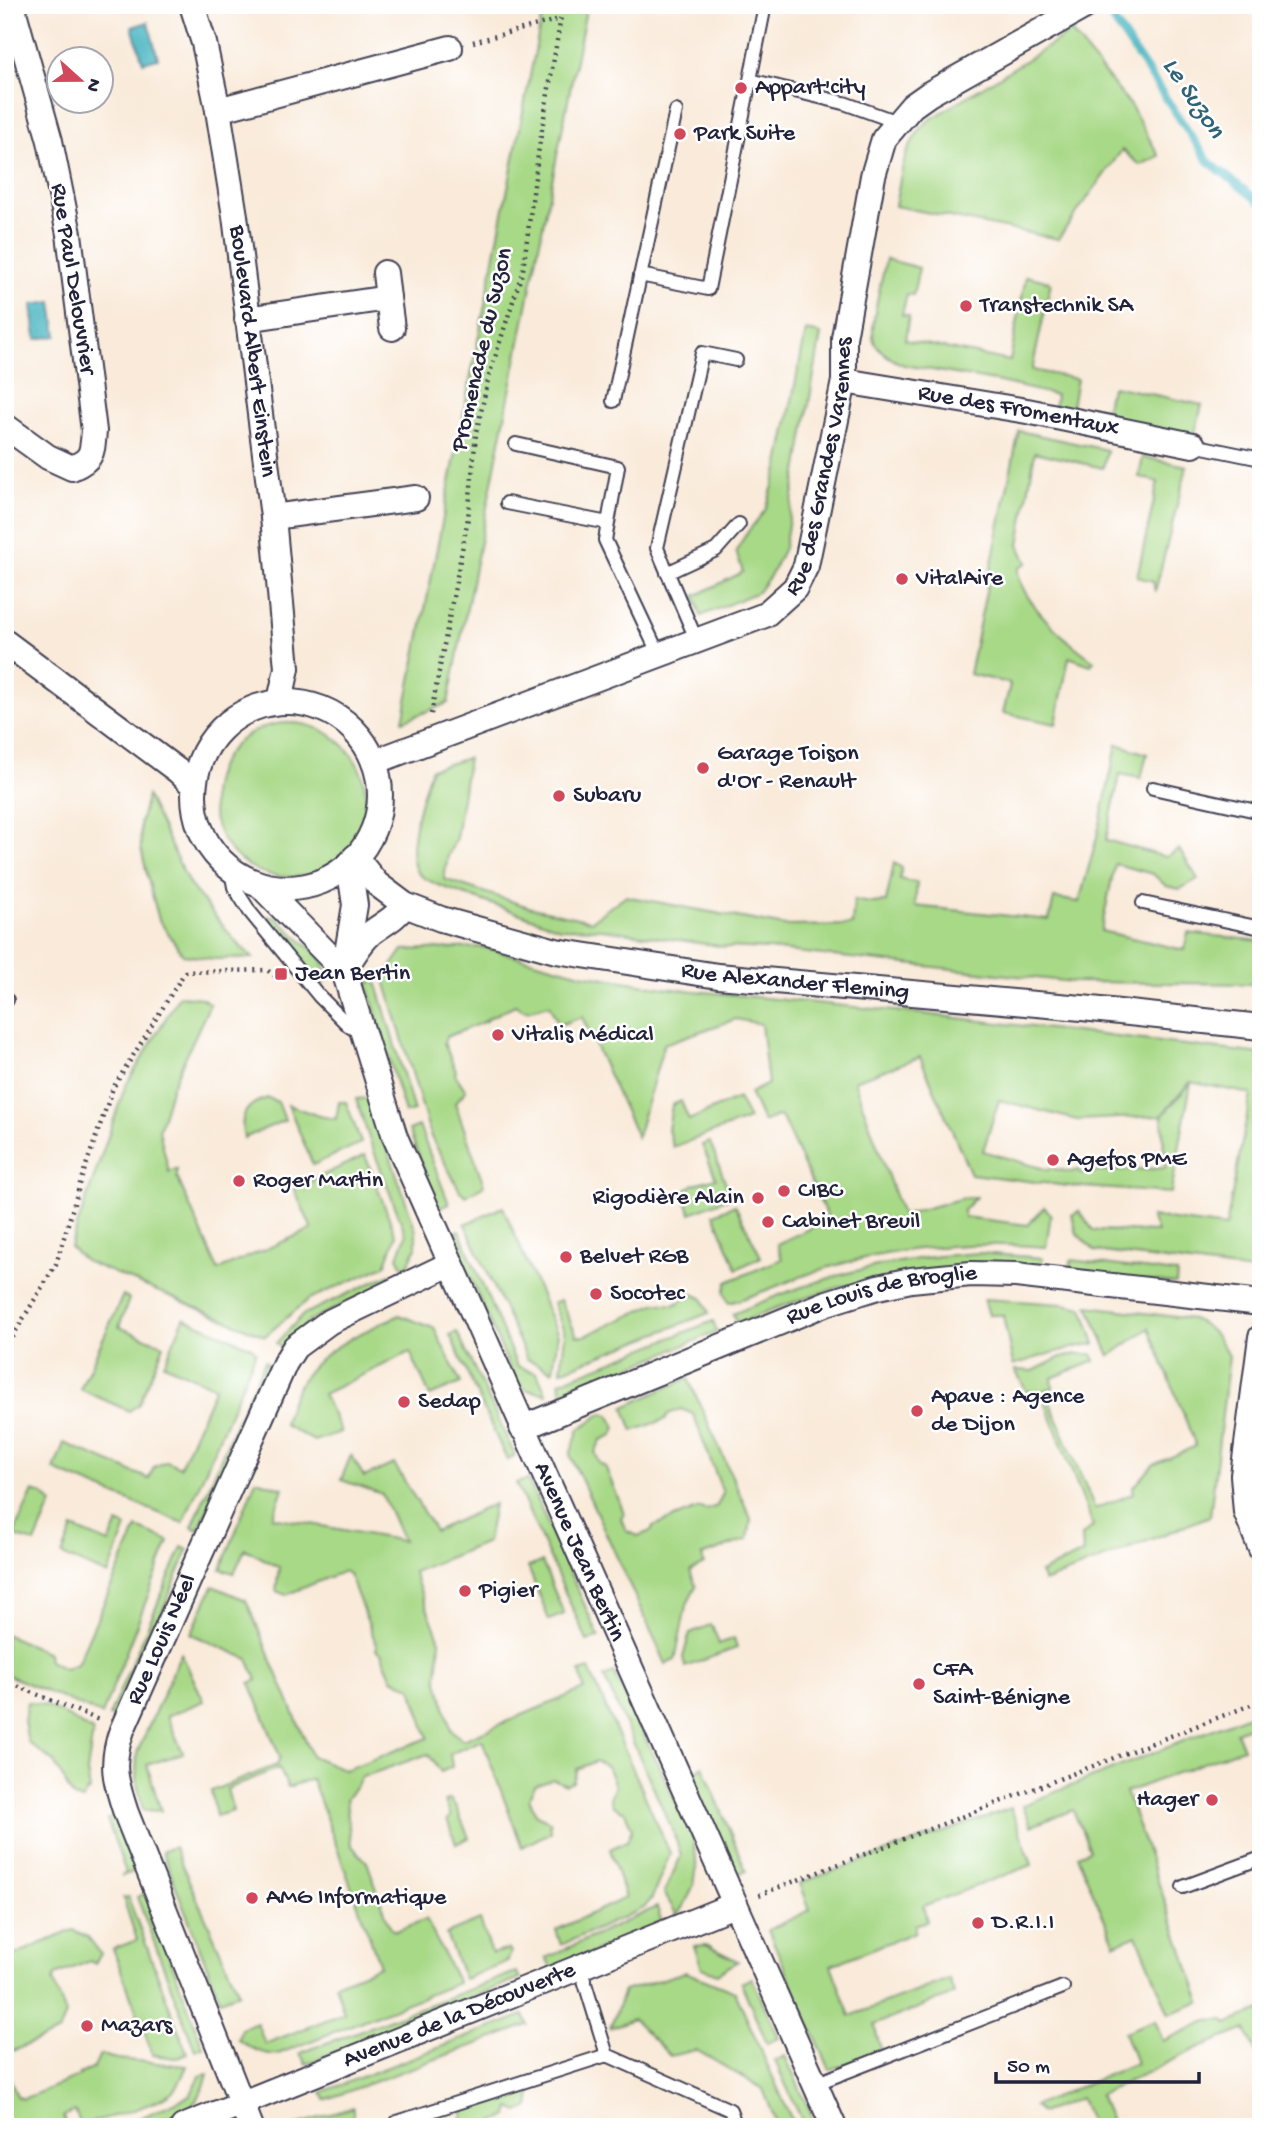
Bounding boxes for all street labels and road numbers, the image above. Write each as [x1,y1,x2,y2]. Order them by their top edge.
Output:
street label: Rue Paul Delouvrier [43,181,102,379]
street label: Boulevard Albert Einstein [222,223,282,479]
street label: Promenade du Suzon [445,245,521,456]
street label: Rue des Grandes Varennes [780,336,859,603]
street label: Rue des Fromentaux [916,379,1122,444]
street label: Rue Alexander Fleming [679,956,910,1007]
street label: Rue Louis de Broglie [782,1259,979,1333]
street label: Avenue Jean Bertin [527,1458,632,1647]
street label: Rue Louis Néel [120,1570,204,1710]
street label: Avenue de la Découverte [339,1956,580,2075]

